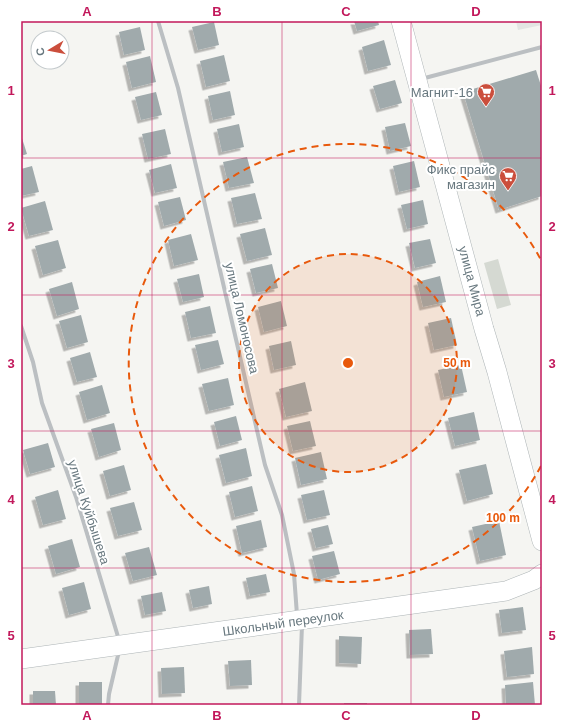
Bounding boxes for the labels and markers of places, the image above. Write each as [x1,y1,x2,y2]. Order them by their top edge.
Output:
supermarket icon: Магнит-16 [476,82,496,107]
place label: Магнит-16 [411,85,473,100]
place label: Фикс прайс магазин [427,162,495,192]
supermarket icon: Фикс прайс магазин [498,166,518,191]
centre of rings [341,356,355,370]

